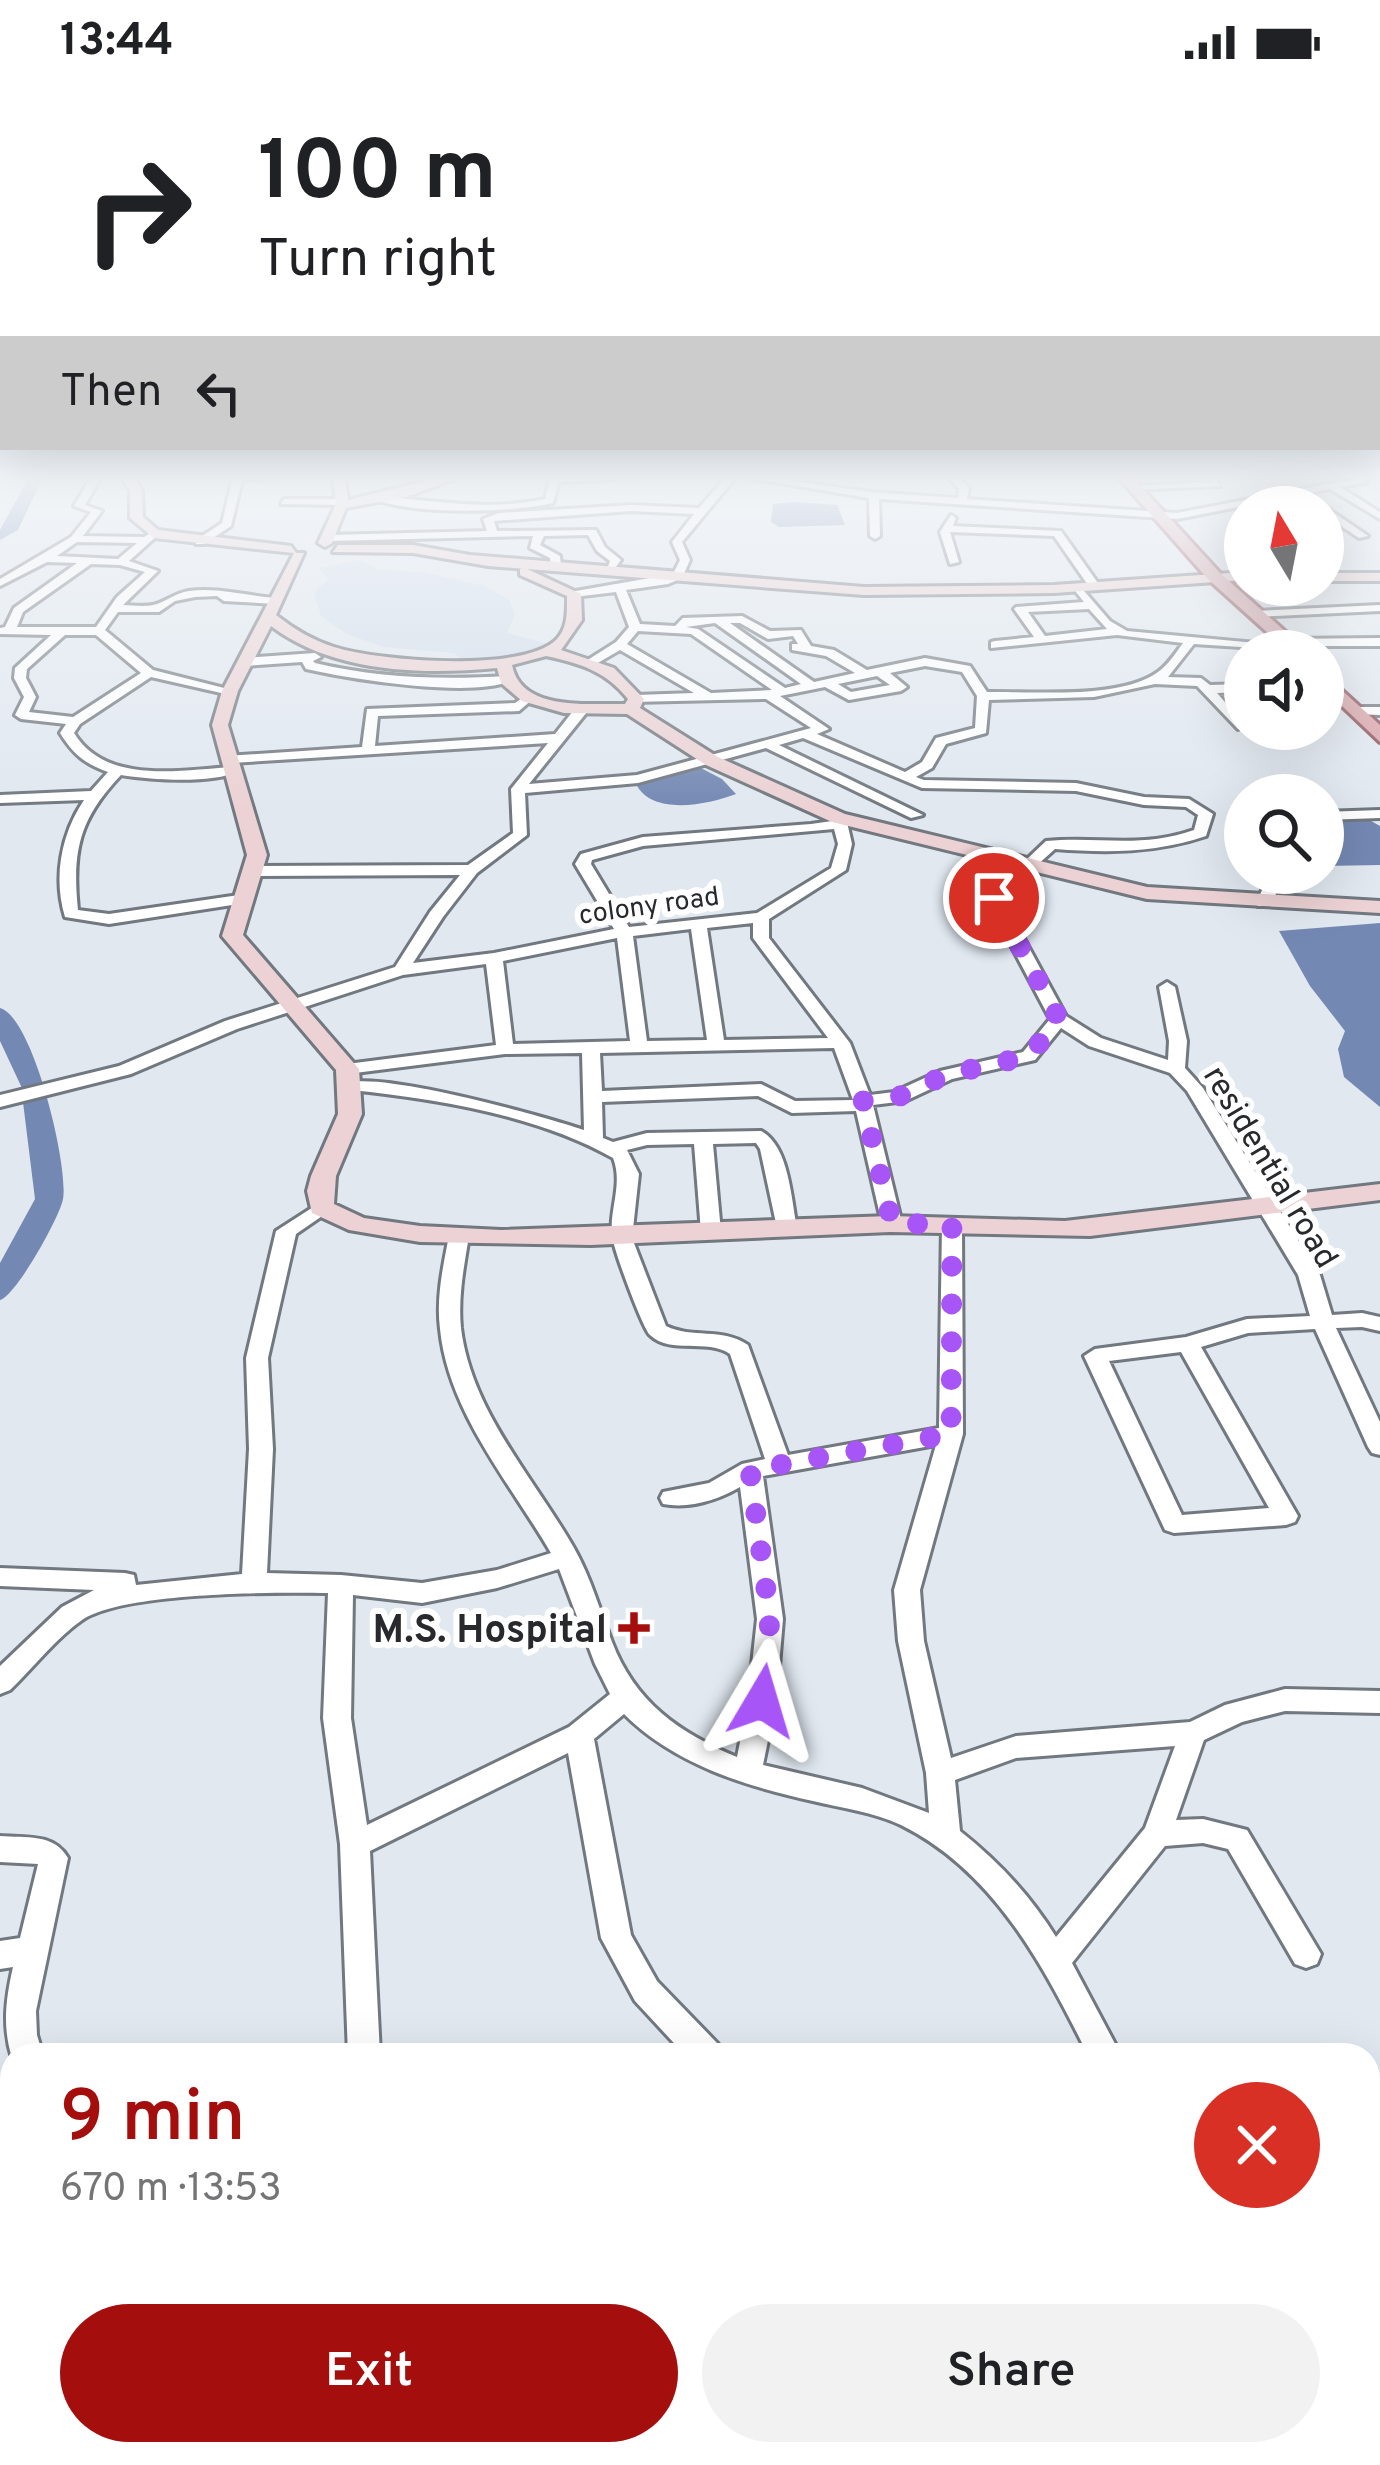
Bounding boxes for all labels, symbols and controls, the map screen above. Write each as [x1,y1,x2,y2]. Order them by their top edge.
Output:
text: 13:44 [60,14,174,71]
text: 100 m [258,123,497,229]
icon: right [60,132,216,288]
text: Turn right [258,227,497,296]
icon: left [186,360,252,426]
text: Then [60,365,162,422]
north arrow [1224,486,1344,606]
map controls [1224,486,1344,894]
button: sound [1224,630,1344,750]
button: search [1224,774,1344,894]
pin [943,847,1045,949]
icon: arrive [961,865,1027,931]
street label: colony road [577,880,722,934]
street label: residential road [1192,1059,1346,1277]
place label: M.S. Hospital [373,1608,607,1657]
marker: M.S. Hospital [618,1612,650,1644]
position arrow [699,1638,825,1764]
text: 9 min [60,2075,245,2167]
button: close [1194,2082,1320,2208]
text: 670 m · 13:53 [60,2166,282,2215]
button: Exit [60,2304,678,2442]
button: Share [702,2304,1320,2442]

